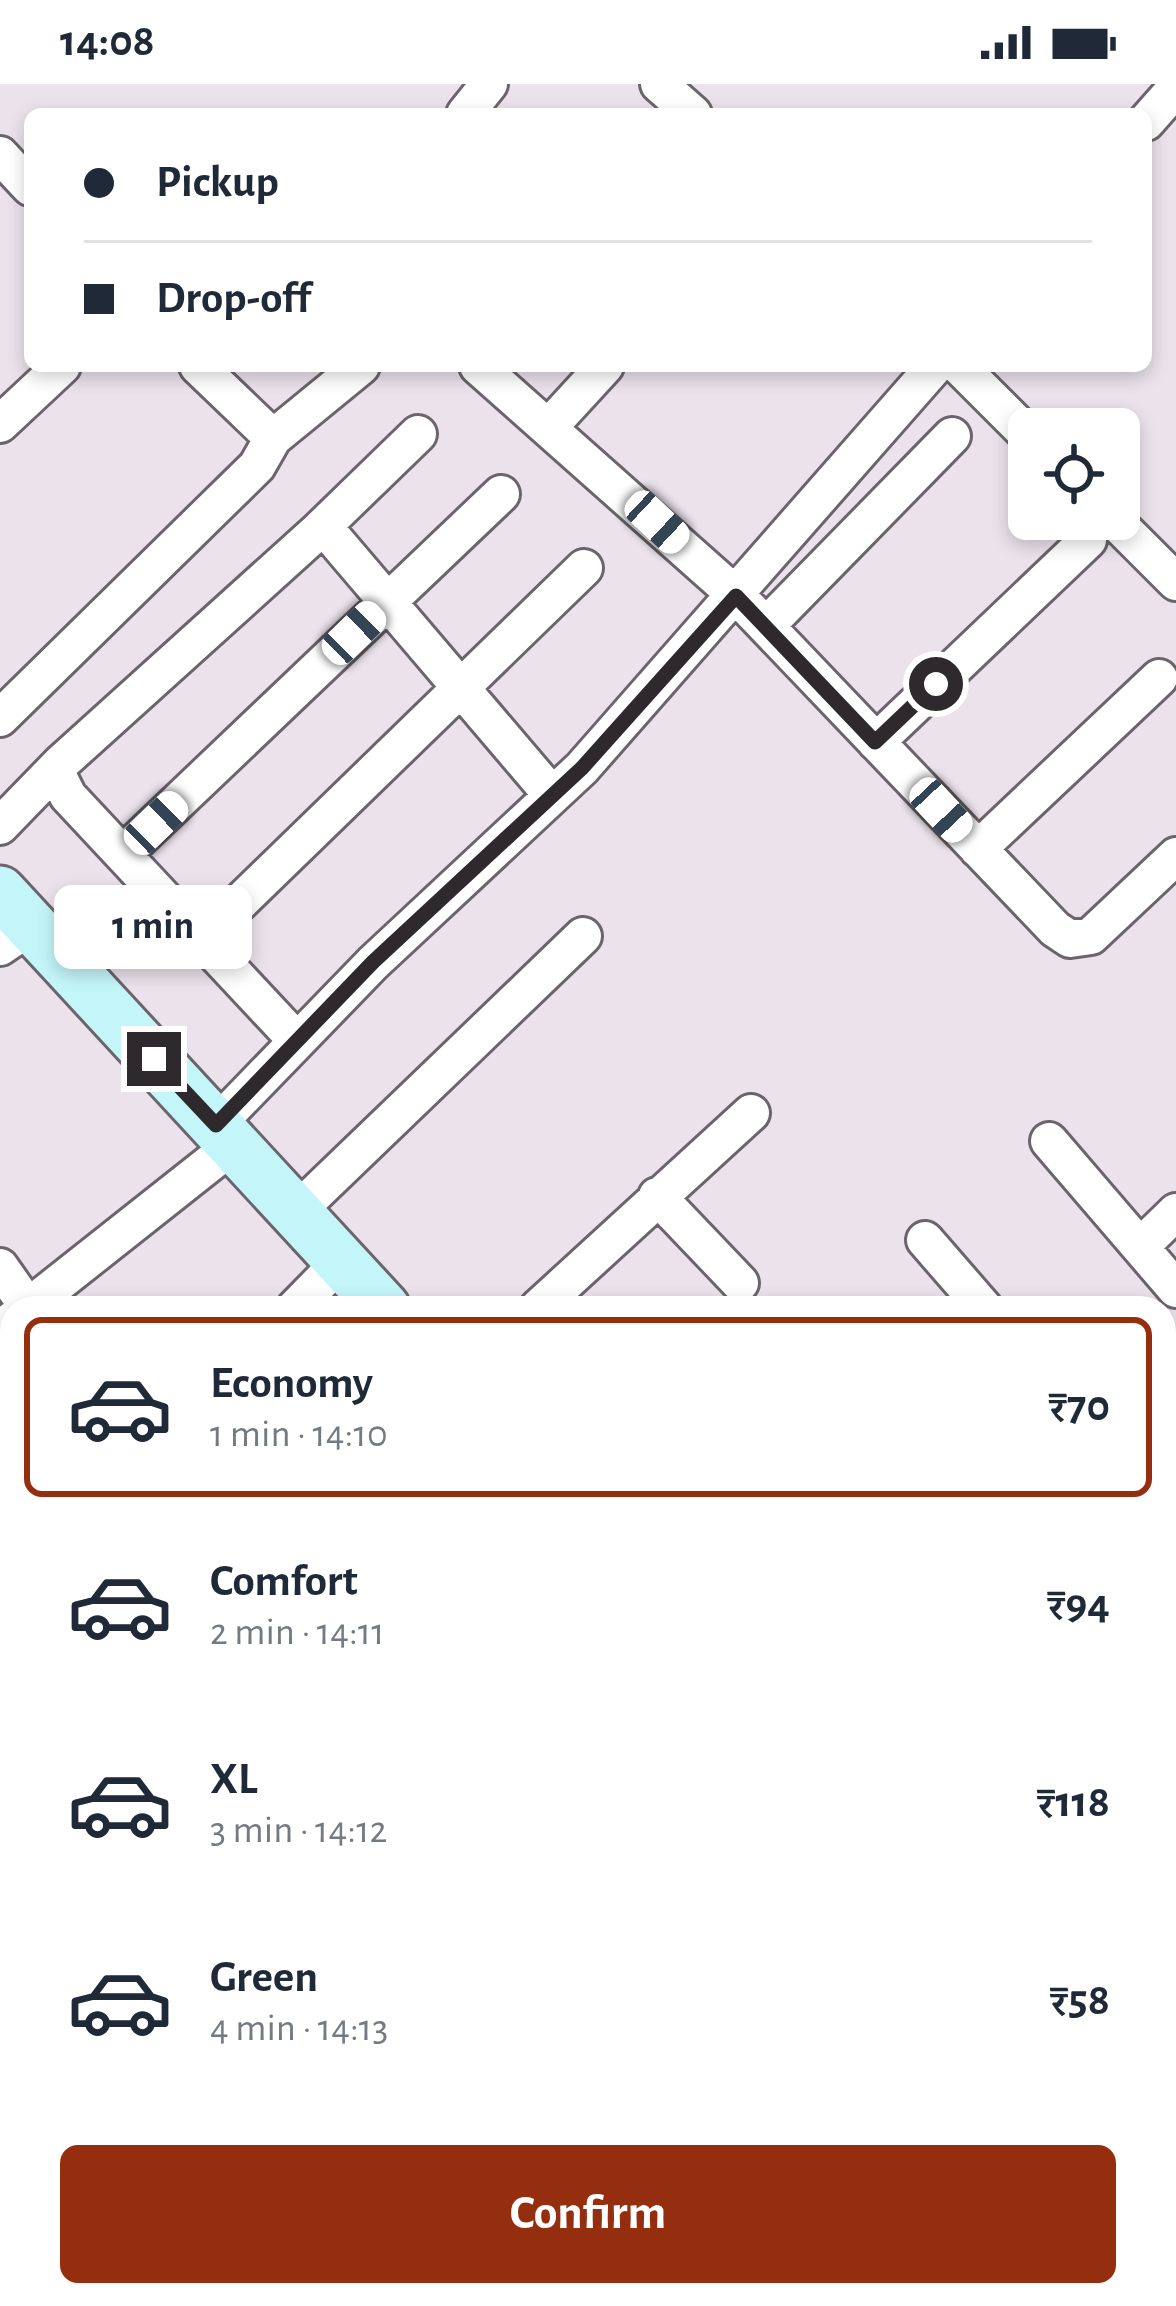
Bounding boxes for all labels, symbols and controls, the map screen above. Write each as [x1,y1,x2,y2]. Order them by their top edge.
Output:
text: 14:08 [60,19,155,64]
text: Pickup [156,160,279,205]
text: Drop-off [156,276,311,321]
map controls [1008,408,1140,540]
button: locate [1008,408,1140,540]
car [618,484,696,560]
car [316,595,392,671]
route start [909,657,963,711]
car [903,771,979,849]
car [118,785,194,861]
callout: 1 min [55,885,253,969]
text: 1 min [112,907,194,946]
route end [127,1032,181,1086]
icon: car [66,1353,174,1461]
text: Economy [210,1361,373,1406]
text: ₹70 [1048,1384,1110,1429]
text: 1 min · 14:10 [210,1415,388,1454]
icon: car [66,1551,174,1659]
text: Comfort [210,1559,358,1604]
text: ₹94 [1047,1582,1110,1627]
text: 2 min · 14:11 [210,1613,385,1652]
icon: car [66,1749,174,1857]
text: XL [210,1757,258,1802]
text: ₹118 [1037,1780,1110,1825]
text: 3 min · 14:12 [210,1811,387,1850]
icon: car [66,1947,174,2055]
text: Green [210,1955,318,2000]
text: ₹58 [1050,1978,1110,2023]
text: 4 min · 14:13 [210,2009,388,2048]
button: Confirm [60,2145,1116,2283]

